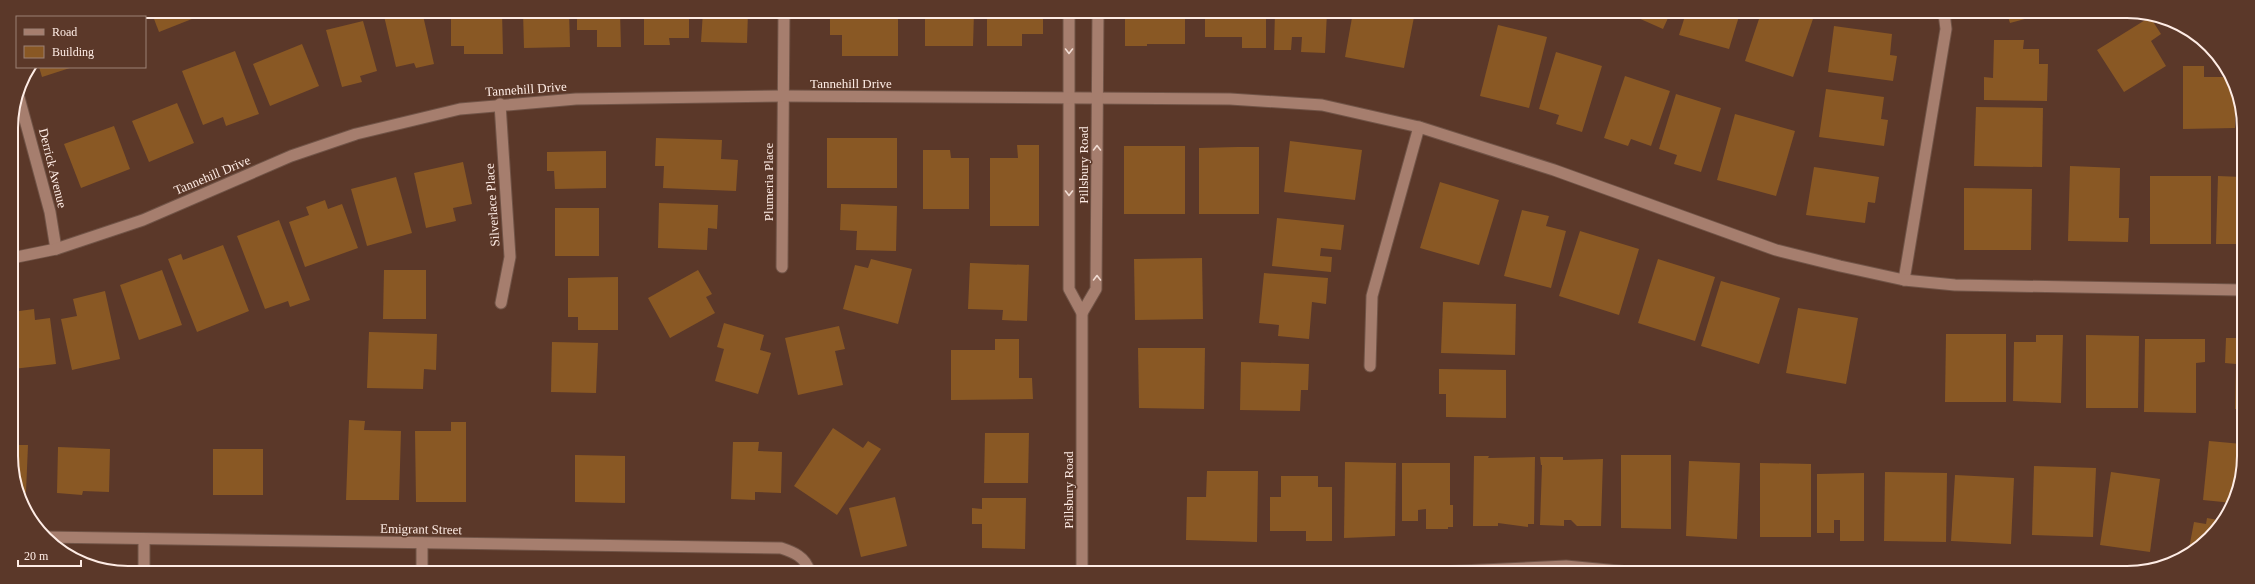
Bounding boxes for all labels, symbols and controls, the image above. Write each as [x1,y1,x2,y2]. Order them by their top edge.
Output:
legend [16,16,146,68]
text: Road [52,25,77,39]
text: Building [52,45,94,59]
one-way arrow [1065,48,1073,54]
street label: Tannehill Drive [810,76,892,91]
street label: Tannehill Drive [485,79,568,99]
street label: Pillsbury Road [1076,126,1091,204]
street label: Derrick Avenue [36,127,70,210]
street label: Plumeria Place [761,143,776,221]
one-way arrow [1093,145,1101,151]
street label: Tannehill Drive [171,152,253,198]
street label: Silverlace Place [482,163,502,247]
one-way arrow [1065,190,1073,196]
one-way arrow [1092,275,1101,281]
street label: Pillsbury Road [1061,451,1076,529]
street label: Emigrant Street [380,521,462,537]
scale bar [18,542,81,568]
text: 20 m [24,549,49,563]

